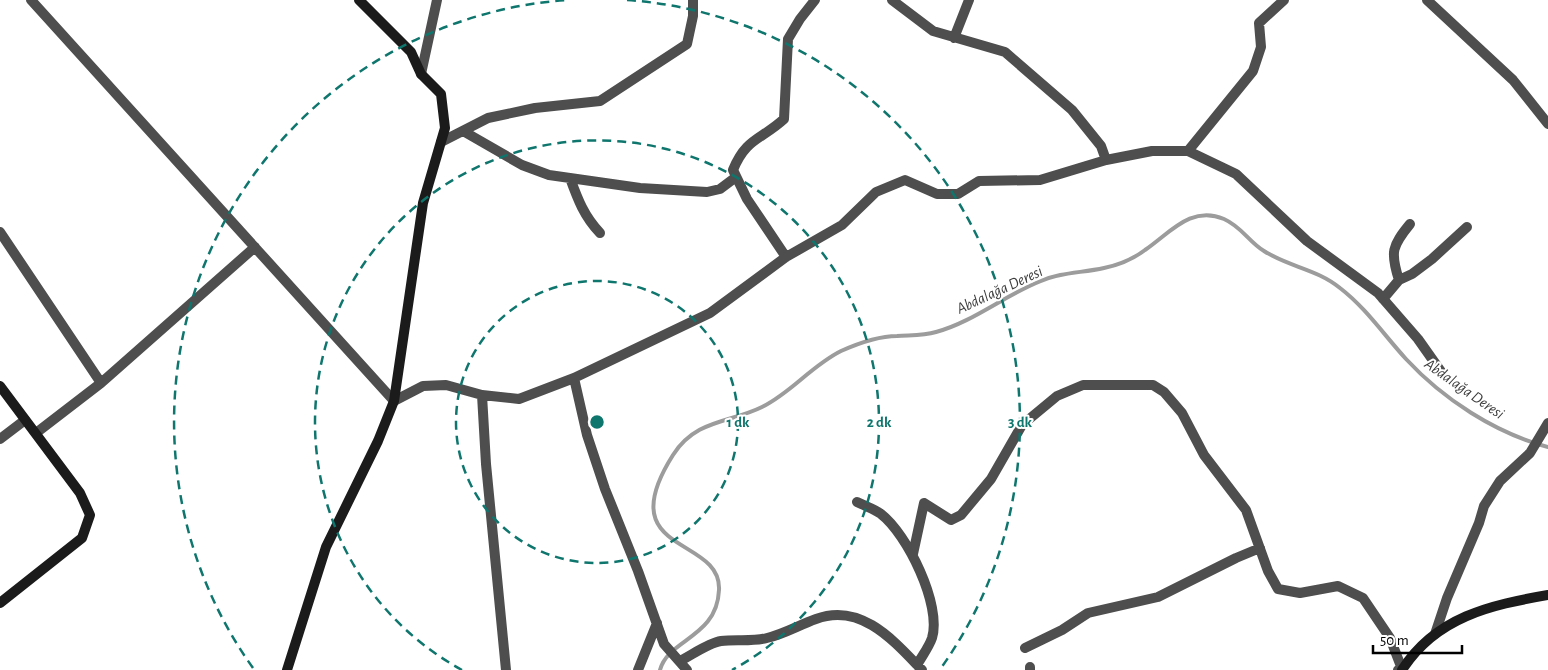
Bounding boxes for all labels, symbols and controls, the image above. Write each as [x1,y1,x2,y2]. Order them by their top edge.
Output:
water label: Abdalağa Deresi [953,263,1045,317]
water label: Abdalağa Deresi [1421,355,1507,422]
centre of rings [588,413,606,431]
text: 1 dk [727,415,750,430]
text: 2 dk [867,415,892,430]
text: 3 dk [1008,415,1033,430]
scale bar [1373,622,1462,654]
text: 50 m [1380,633,1409,648]

